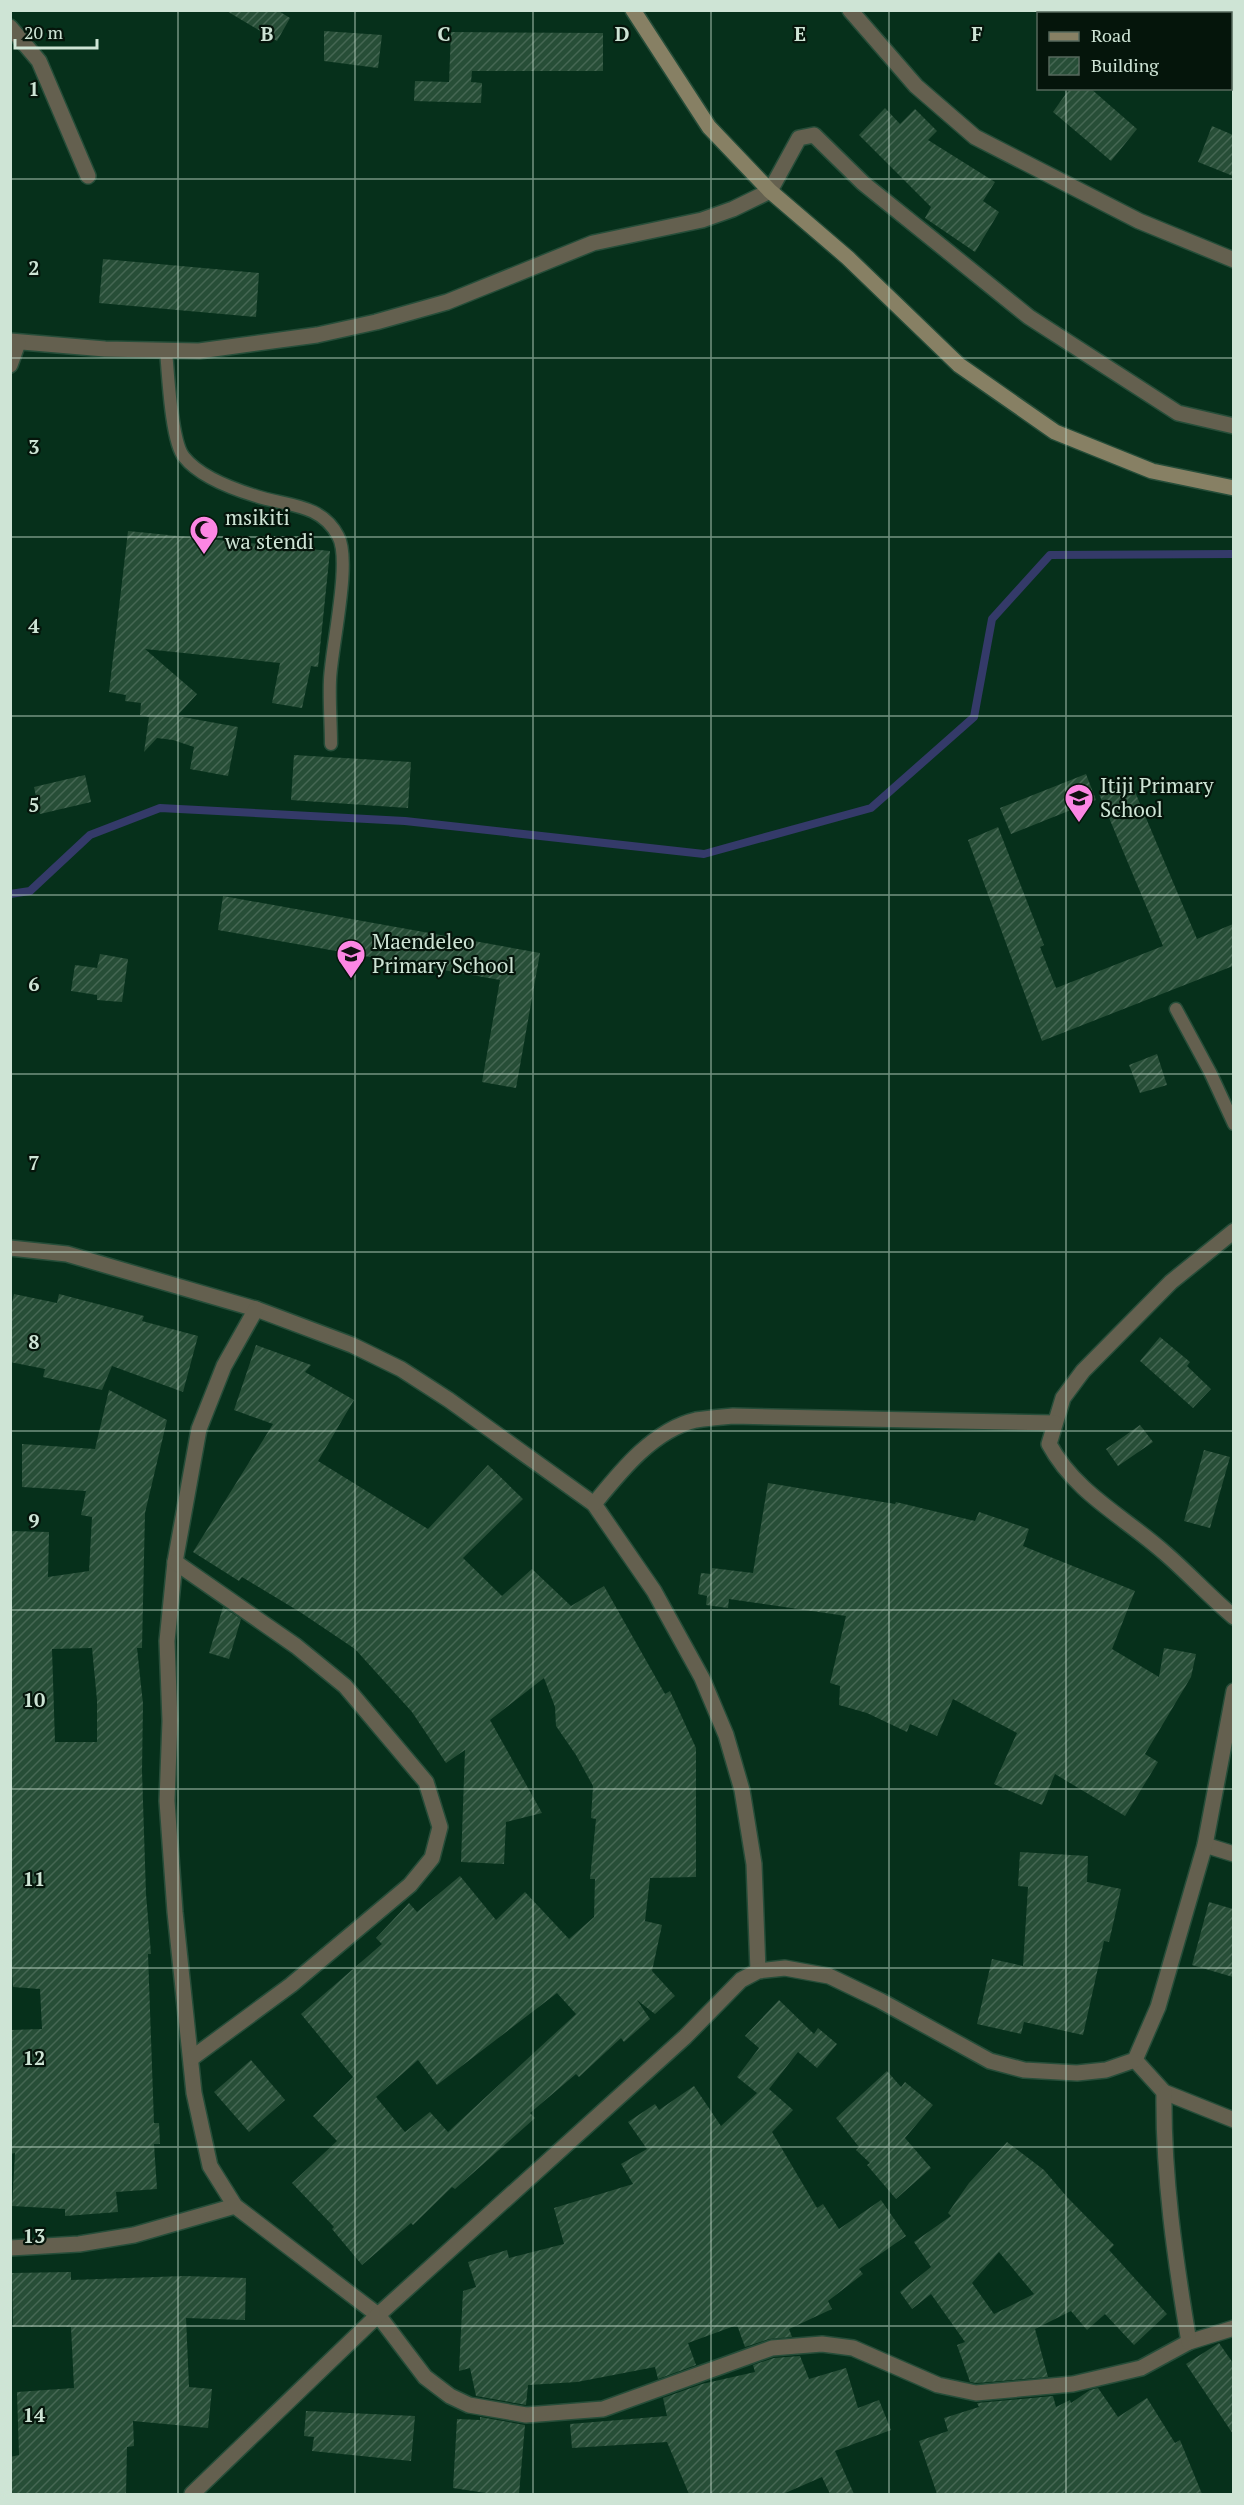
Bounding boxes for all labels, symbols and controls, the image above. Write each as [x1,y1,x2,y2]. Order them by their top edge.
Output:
scale bar [15,12,98,50]
legend [1037,12,1232,90]
text: 20 m [24,20,64,44]
text: B [261,20,274,47]
text: C [437,20,451,47]
text: D [615,20,629,47]
text: E [794,20,806,47]
text: F [971,20,983,47]
text: Road [1091,23,1131,47]
text: Building [1091,53,1159,77]
text: 1 [28,75,40,102]
text: 2 [28,254,40,281]
text: 3 [28,433,40,460]
place label: msikiti wa stendi [224,503,314,555]
mosque icon: msikiti wa stendi [188,514,220,556]
text: 4 [28,612,40,639]
place label: Itiji Primary School [1100,771,1214,823]
school or university icon: Itiji Primary School [1063,782,1095,824]
text: 5 [28,791,40,818]
place label: Maendeleo Primary School [372,927,515,979]
school or university icon: Maendeleo Primary School [335,938,367,980]
text: 6 [28,970,40,997]
text: 7 [28,1149,40,1176]
text: 8 [28,1328,40,1355]
text: 9 [28,1507,40,1534]
text: 10 [23,1686,45,1713]
text: 11 [23,1865,45,1892]
text: 12 [23,2044,45,2071]
text: 13 [23,2222,45,2249]
text: 14 [23,2401,46,2428]

